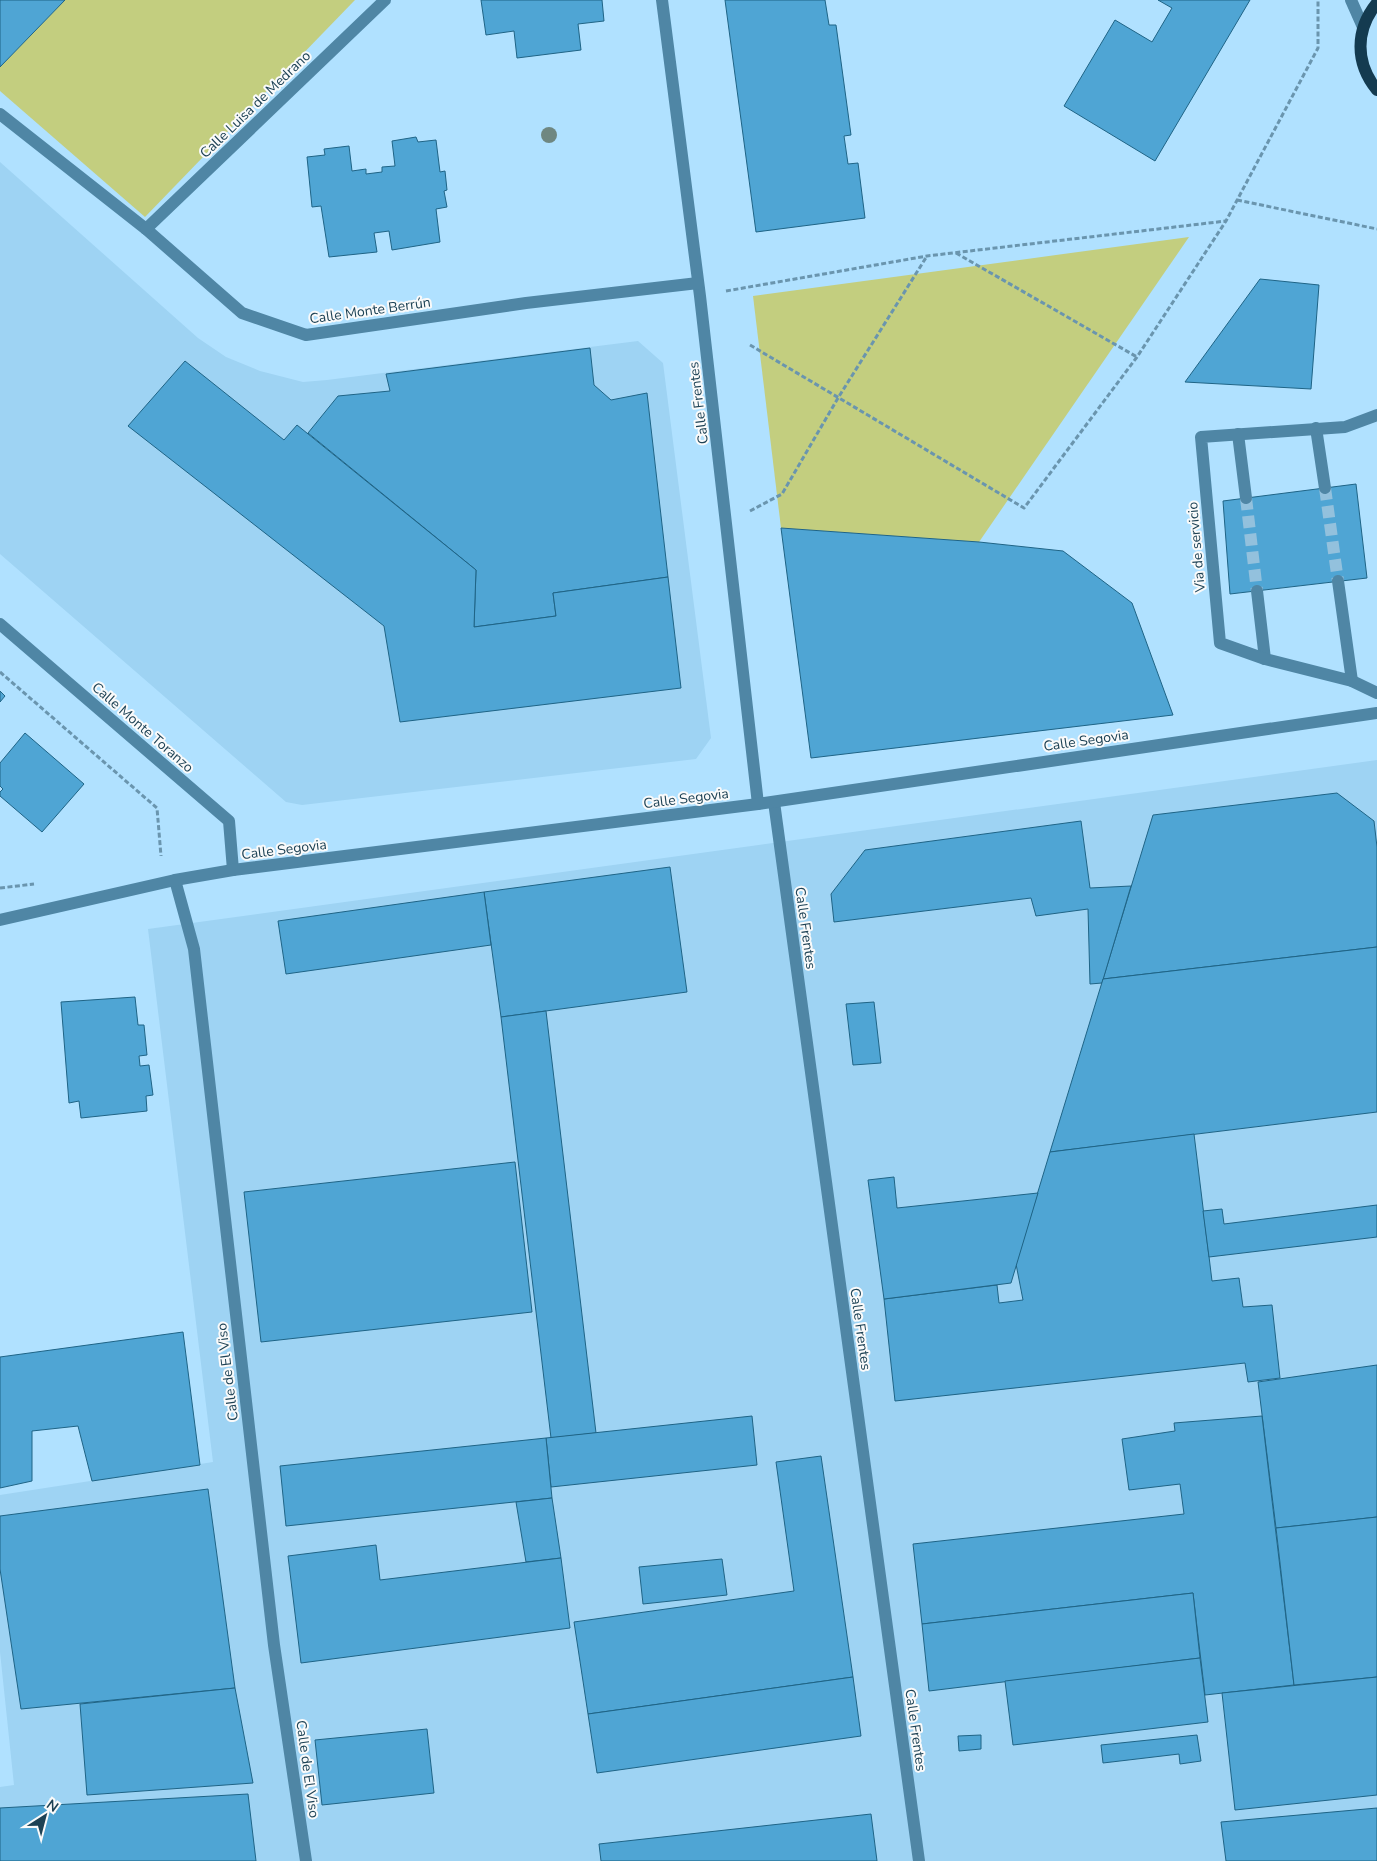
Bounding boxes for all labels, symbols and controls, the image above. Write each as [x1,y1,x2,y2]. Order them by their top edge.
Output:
street label: Calle Luisa de Medrano [196,46,315,162]
street label: Calle Monte Berrún [308,293,432,328]
street label: Calle Frentes [684,360,713,445]
street label: Via de servicio [1183,501,1210,594]
street label: Calle Monte Toranzo [88,678,198,777]
street label: Calle Segovia [1042,725,1130,756]
street label: Calle Segovia [642,784,730,813]
street label: Calle Segovia [240,835,328,864]
street label: Calle Frentes [790,886,821,971]
street label: Calle Frentes [845,1287,876,1372]
street label: Calle de El Viso [212,1322,243,1422]
street label: Calle Frentes [900,1688,931,1773]
street label: Calle de El Viso [291,1719,324,1819]
north arrow [20,1791,70,1841]
text: N [43,1795,62,1817]

